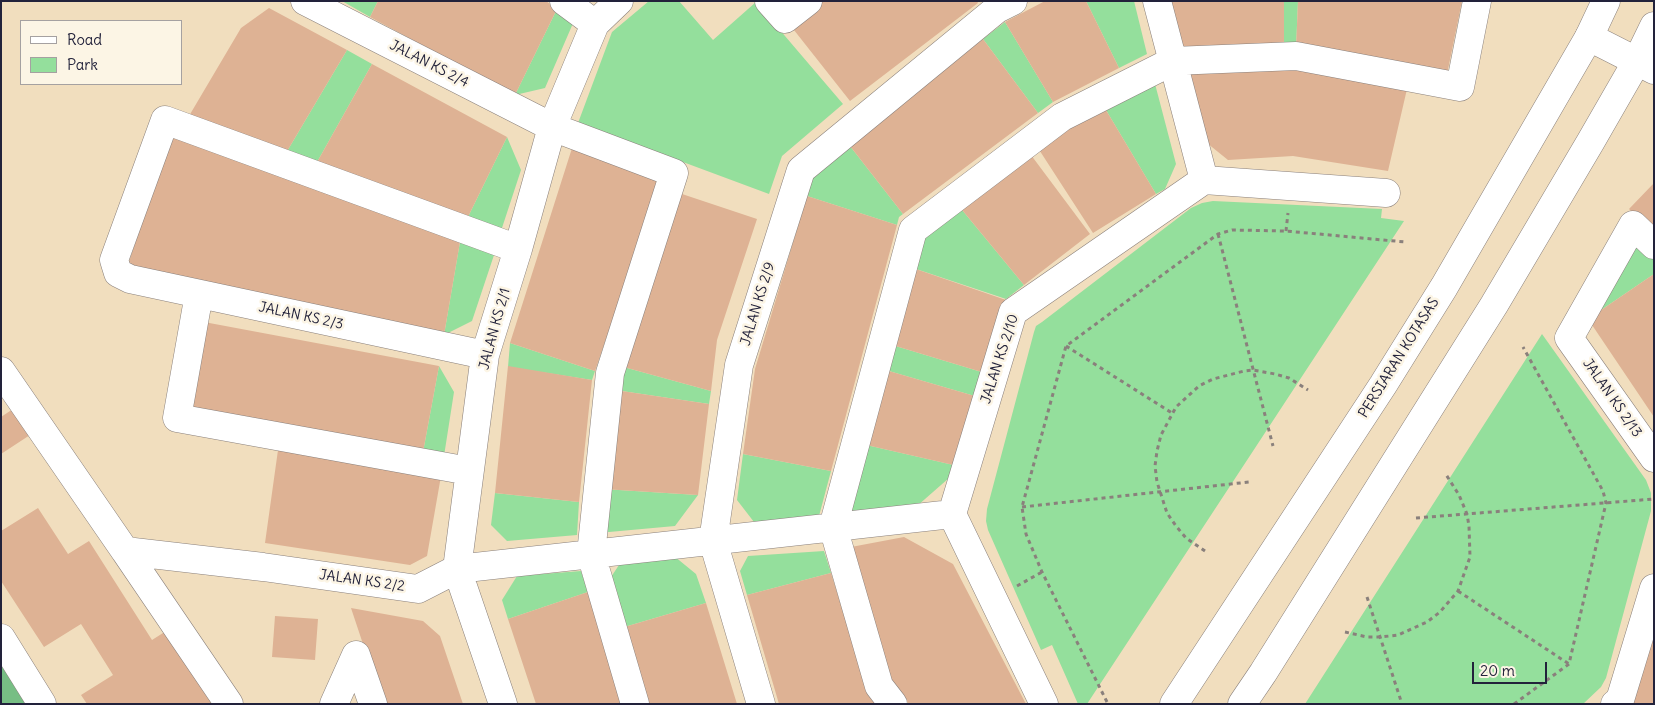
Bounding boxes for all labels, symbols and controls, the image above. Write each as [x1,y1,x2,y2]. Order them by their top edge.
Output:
legend [20,20,182,85]
text: Road [67,30,102,49]
street label: JALAN KS 2/4 [387,37,471,91]
text: Park [67,55,98,74]
street label: JALAN KS 2/9 [737,260,779,348]
street label: JALAN KS 2/1 [476,286,514,372]
street label: PERSIARAN KOTASAS [1355,295,1443,421]
street label: JALAN KS 2/3 [257,299,345,333]
street label: JALAN KS 2/10 [978,312,1022,406]
street label: JALAN KS 2/13 [1579,356,1645,440]
street label: JALAN KS 2/2 [318,567,406,595]
scale bar [1475,652,1550,684]
text: 20 m [1480,661,1515,680]

